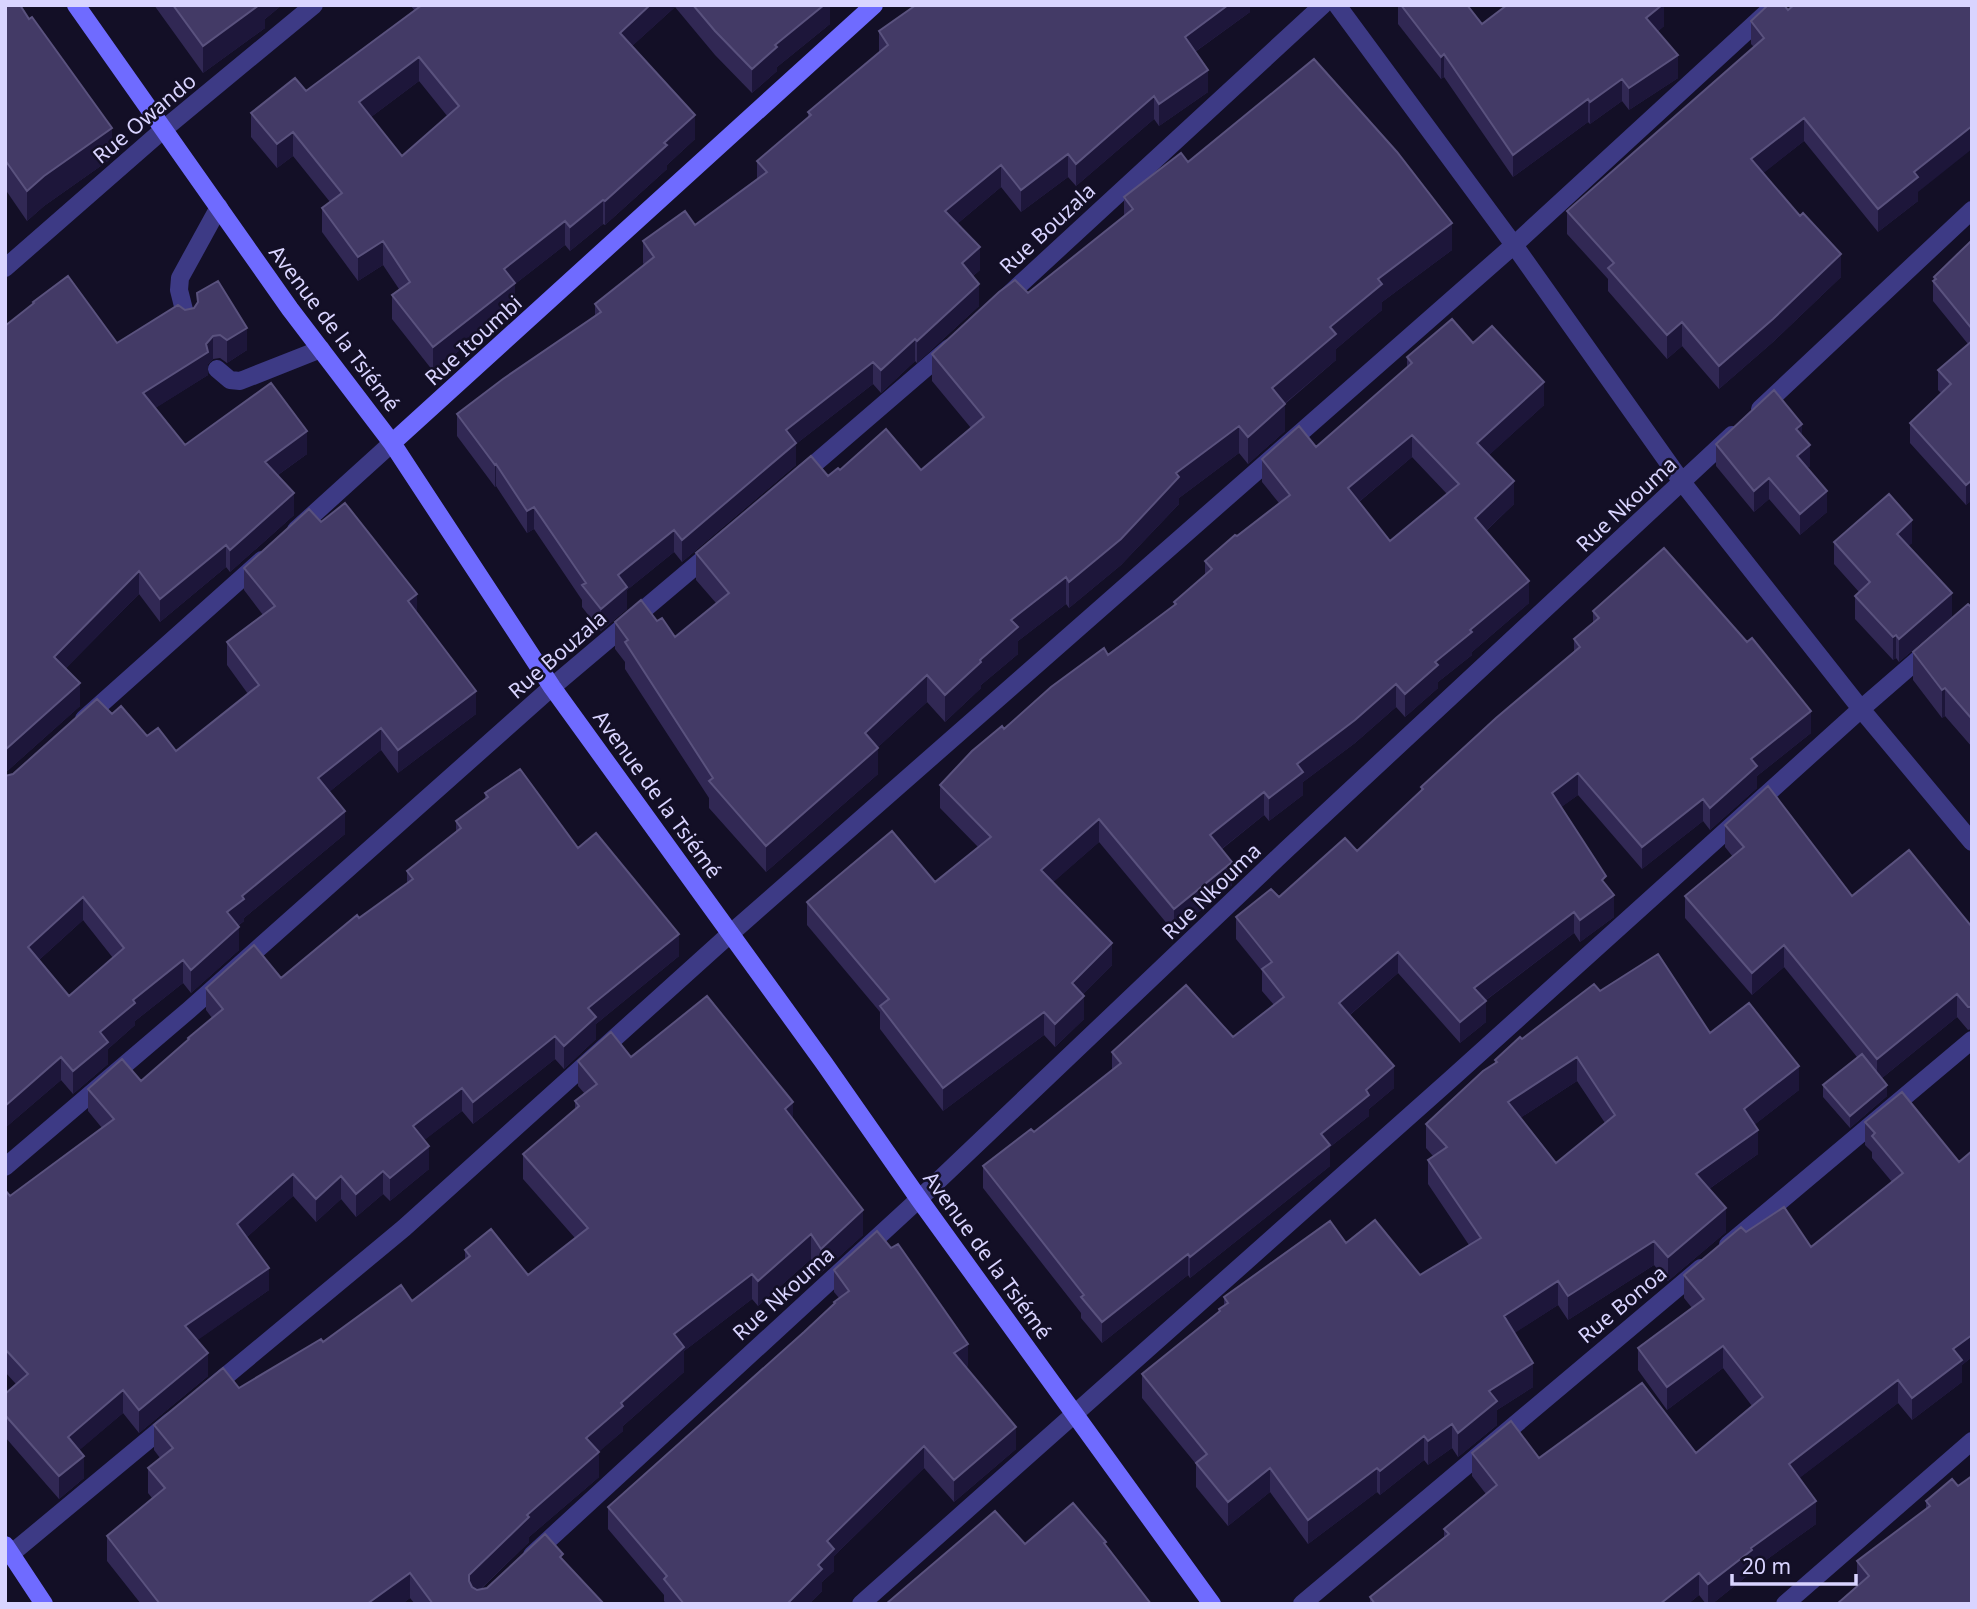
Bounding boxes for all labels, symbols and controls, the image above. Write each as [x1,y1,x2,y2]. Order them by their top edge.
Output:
street label: Rue Owando [86,67,202,169]
street label: Rue Bouzala [993,176,1101,280]
street label: Avenue de la Tsiémé [263,239,407,417]
street label: Rue Itoumbi [418,289,528,391]
street label: Rue Nkouma [1570,450,1682,558]
street label: Rue Bouzala [502,604,612,704]
street label: Avenue de la Tsiémé [588,704,728,884]
street label: Rue Nkouma [1155,837,1267,945]
street label: Avenue de la Tsiémé [918,1165,1058,1345]
street label: Rue Nkouma [726,1240,840,1346]
street label: Rue Bonoa [1572,1259,1672,1349]
scale bar [1732,1542,1856,1586]
text: 20 m [1742,1552,1791,1580]

